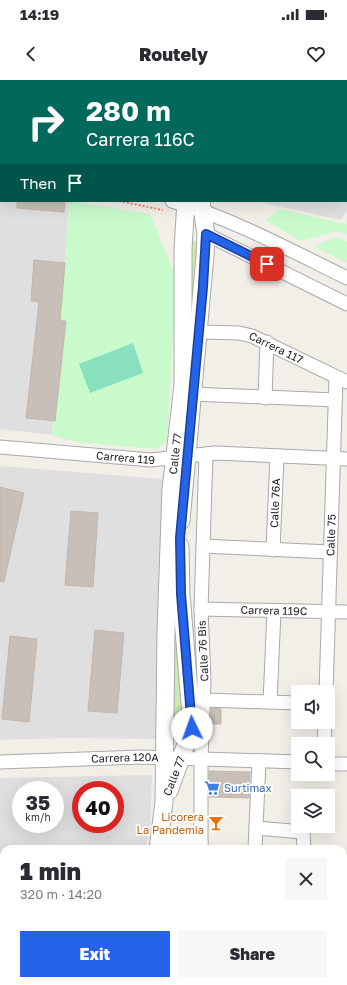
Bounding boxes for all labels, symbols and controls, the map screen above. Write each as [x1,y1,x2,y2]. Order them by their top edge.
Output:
text: 14:19 [20,5,59,23]
icon: back [20,43,42,65]
text: Routely [139,43,208,65]
icon: heart [305,43,327,65]
text: 280 m [86,94,171,127]
icon: right [20,96,72,148]
text: Carrera 116C [86,128,195,150]
icon: arrive [64,172,86,194]
text: Then [20,174,56,192]
pin [250,247,284,281]
icon: arrive [256,253,278,275]
street label: Carrera 117 [247,329,305,366]
street label: Calle 77 [166,432,183,475]
street label: Carrera 119 [96,448,156,466]
street label: Calle 76A [267,477,282,528]
street label: Calle 75 [323,514,338,556]
street label: Carrera 119C [241,603,307,617]
street label: Calle 76 Bis [194,620,211,682]
map controls [291,685,335,833]
button: sound [291,685,335,729]
position arrow [171,707,213,749]
button: search [291,737,335,781]
street label: Carrera 120A [91,750,160,765]
street label: Calle 77 [160,754,187,797]
supermarket icon: Surtimax [203,779,221,797]
speed limit sign: 40 [72,781,124,833]
place label: Surtimax [224,781,272,794]
button: layers [291,789,335,833]
text: 35 [26,790,50,814]
place label: Licorera La Pandemia [137,810,204,836]
text: km/h [25,811,51,823]
bar icon: Licorera La Pandemia [207,814,225,832]
text: 1 min [20,856,81,885]
button: close [285,858,327,900]
text: 320 m · 14:20 [20,886,102,902]
button: Exit [20,931,170,977]
button: Share [178,931,327,977]

